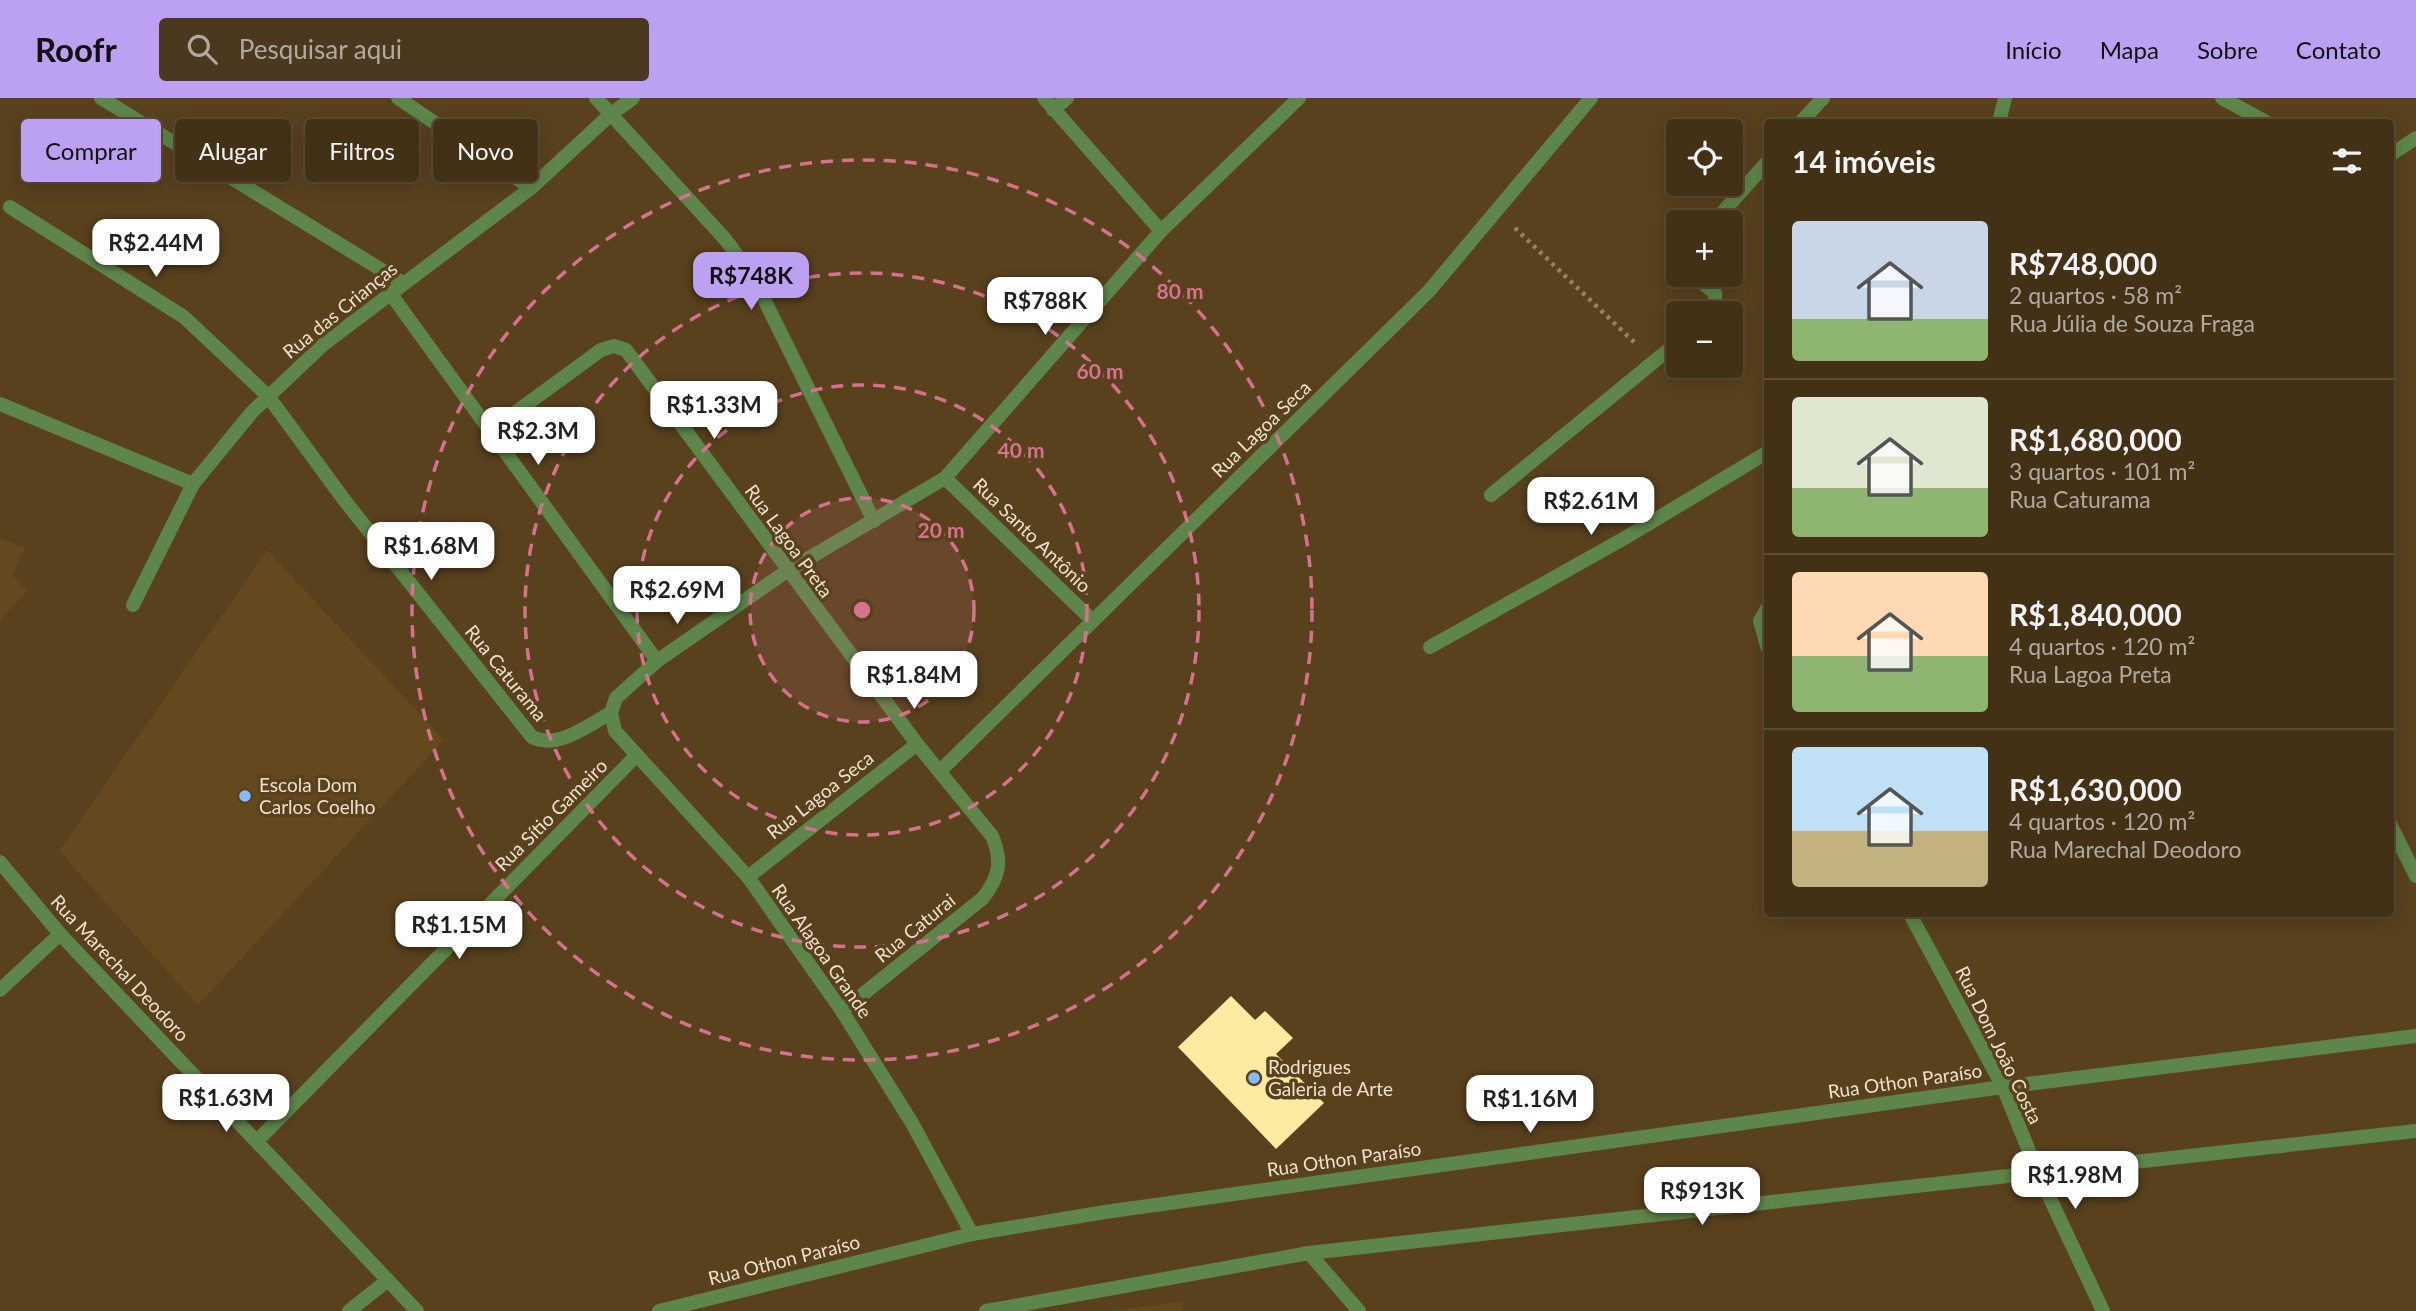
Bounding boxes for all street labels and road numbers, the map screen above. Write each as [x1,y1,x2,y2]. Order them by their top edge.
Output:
street label: Rua das Crianças [278,256,402,363]
street label: Rua Lagoa Seca [1206,375,1315,482]
street label: Rua Santo Antônio [969,473,1096,597]
street label: Rua Lagoa Preta [741,480,838,602]
street label: Rua Caturama [461,620,552,725]
street label: Rua Lagoa Seca [762,746,878,843]
street label: Rua Sítio Gameiro [490,754,612,876]
street label: Rua Alagoa Grande [768,879,877,1022]
street label: Rua Caturai [870,888,959,967]
street label: Rua Marechal Deodoro [46,890,194,1046]
street label: Rua Dom João Costa [1951,962,2048,1127]
street label: Rua Othon Paraíso [1826,1058,1984,1103]
street label: Rua Othon Paraíso [1265,1136,1423,1181]
street label: Rua Othon Paraíso [706,1230,862,1289]

